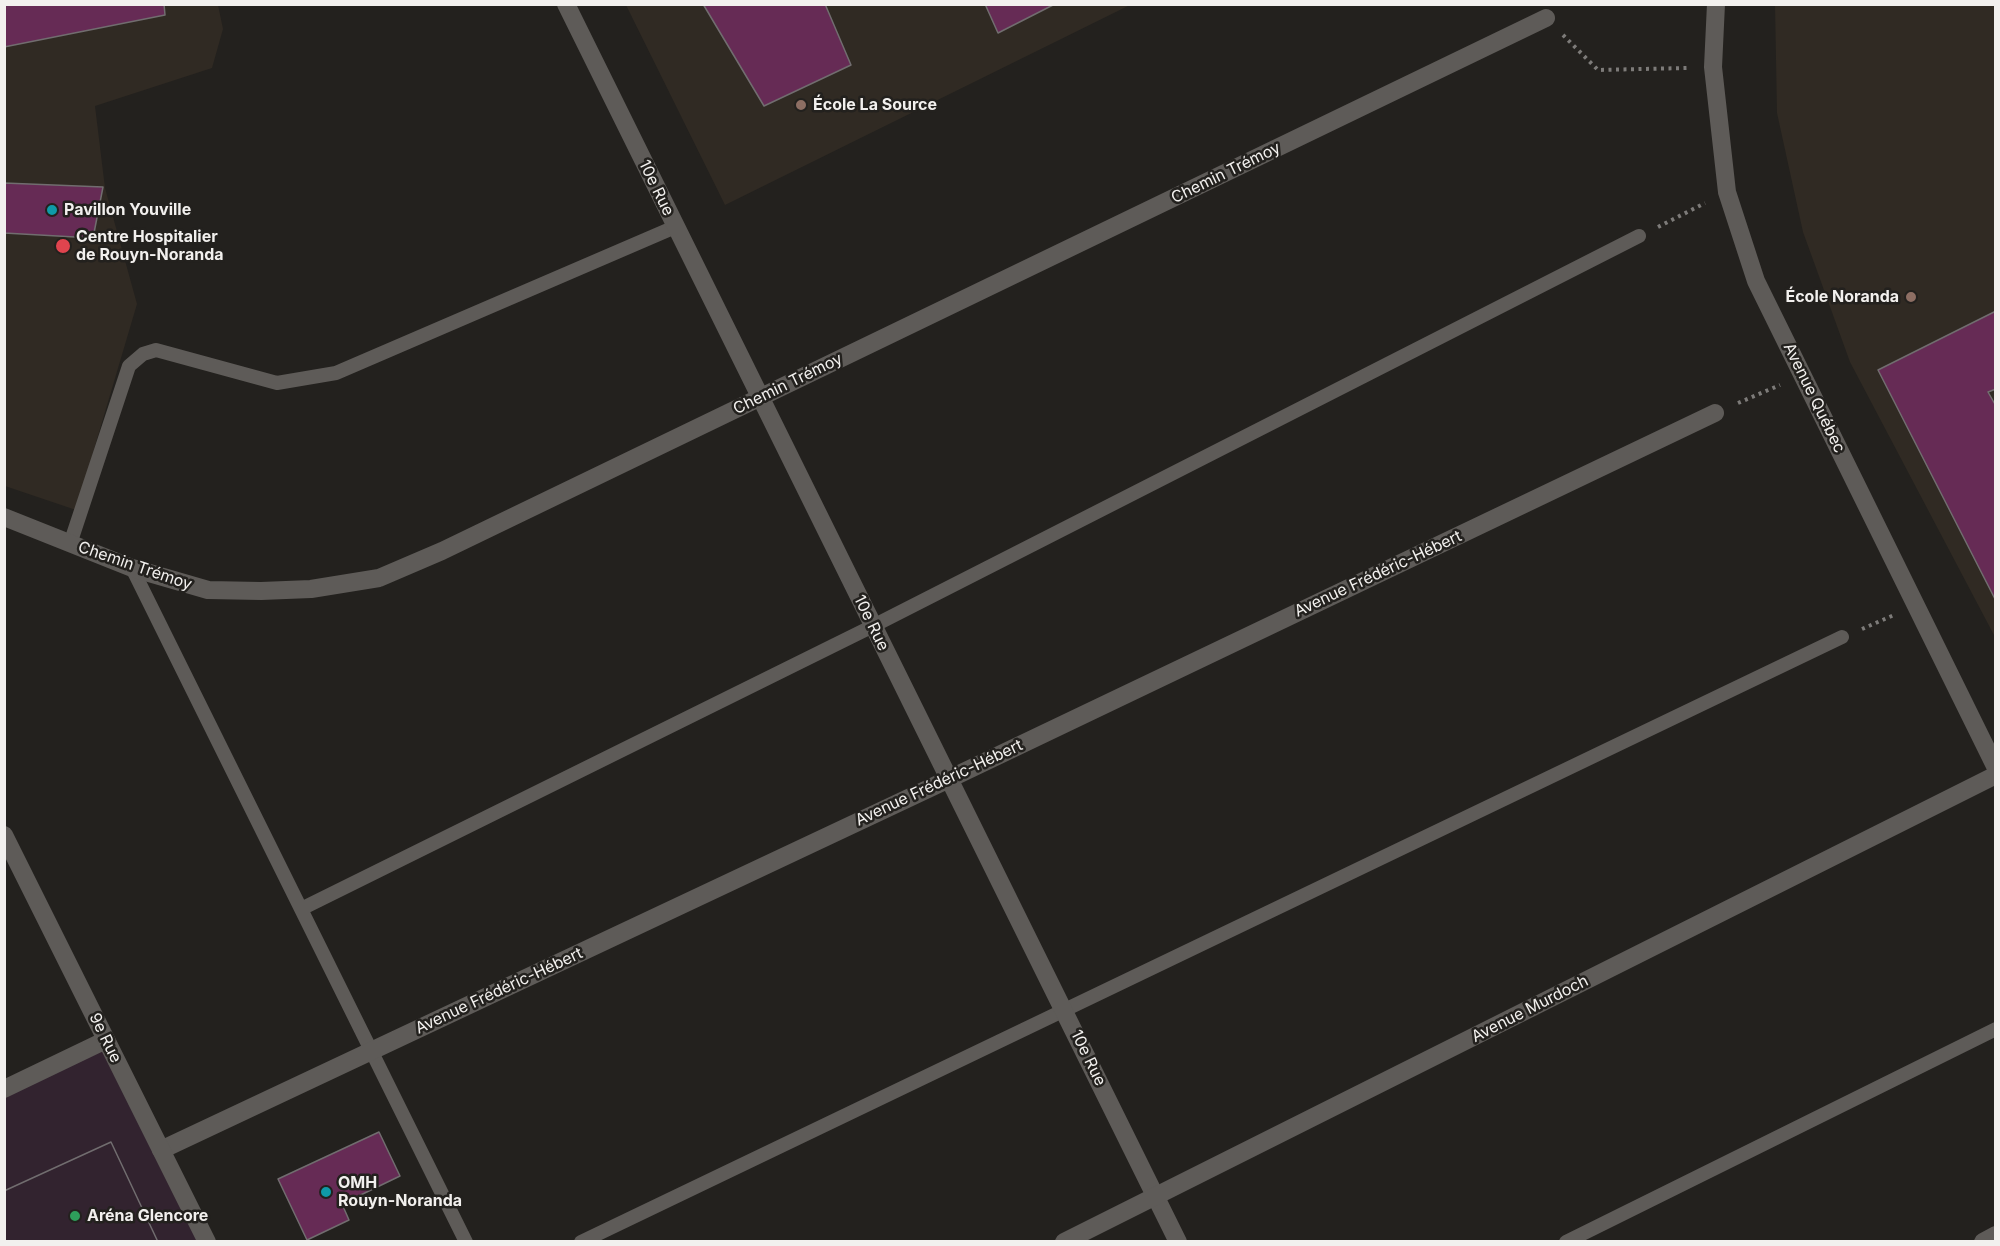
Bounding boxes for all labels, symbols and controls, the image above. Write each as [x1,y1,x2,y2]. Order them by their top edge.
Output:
place label: École La Source [813,95,937,115]
marker: École La Source [794,98,808,112]
street label: Chemin Trémoy [1168,138,1284,208]
street label: 10e Rue [634,157,678,219]
place label: Pavillon Youville [64,200,191,220]
marker: Pavillon Youville [45,203,59,217]
place label: Centre Hospitalier de Rouyn-Noranda [76,227,224,265]
marker: Centre Hospitalier de Rouyn-Noranda [54,237,72,255]
place label: École Noranda [1785,287,1899,307]
marker: École Noranda [1904,290,1918,304]
street label: Avenue Québec [1779,340,1849,456]
street label: Chemin Trémoy [730,349,846,419]
street label: Avenue Frédéric-Hébert [1291,527,1465,621]
street label: Chemin Trémoy [76,538,194,594]
street label: 10e Rue [849,592,893,654]
street label: Avenue Frédéric-Hébert [852,736,1026,830]
street label: Avenue Frédéric-Hébert [412,944,586,1038]
street label: Avenue Murdoch [1468,971,1592,1047]
street label: 9e Rue [85,1010,125,1066]
street label: 10e Rue [1066,1027,1110,1089]
place label: OMH Rouyn-Noranda [338,1173,462,1211]
marker: OMH Rouyn-Noranda [319,1185,333,1199]
place label: Aréna Glencore [87,1206,208,1226]
marker: Aréna Glencore [68,1209,82,1223]

